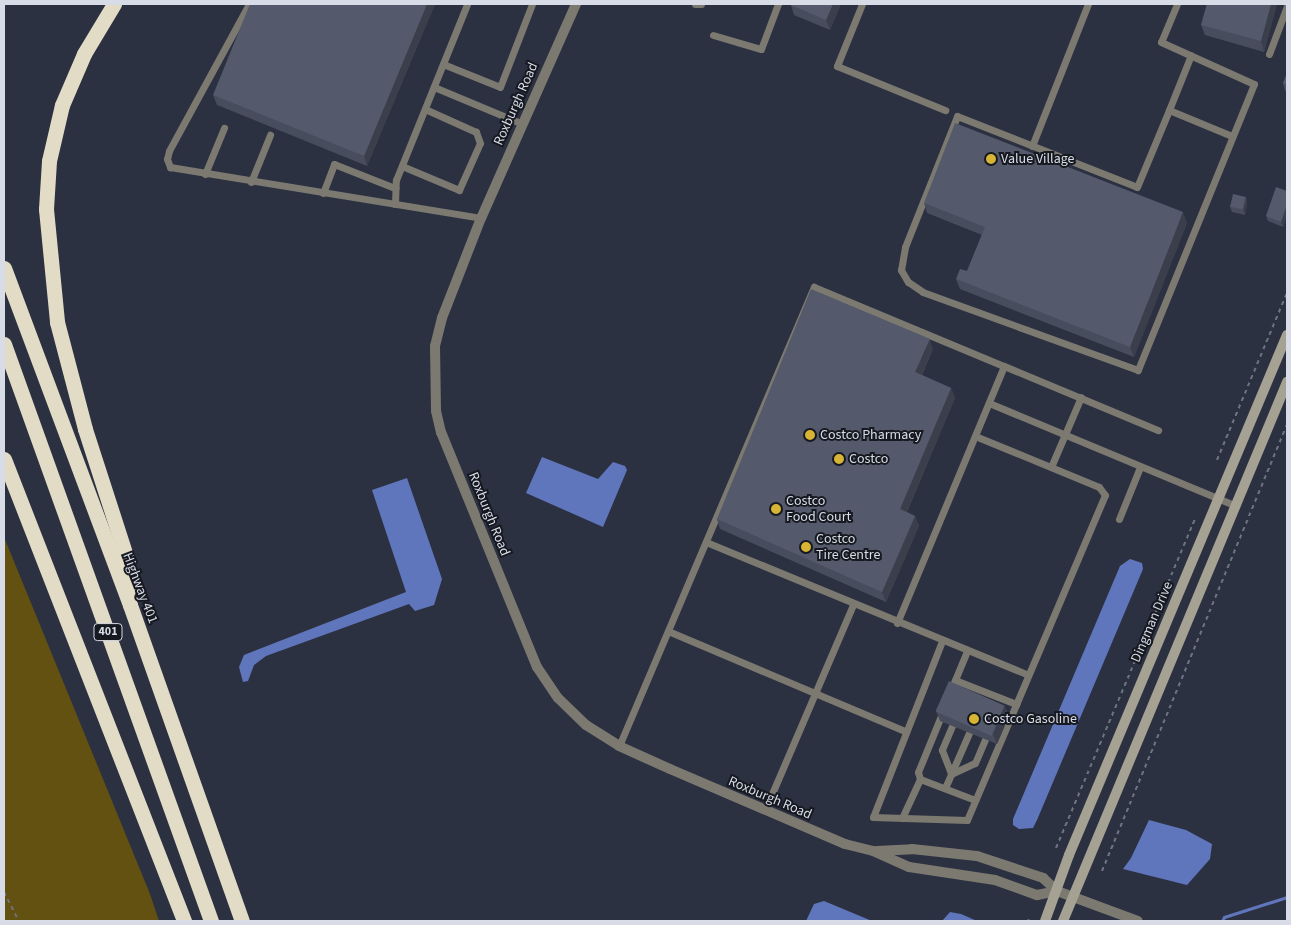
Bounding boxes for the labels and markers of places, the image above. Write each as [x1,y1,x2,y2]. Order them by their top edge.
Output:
place label: Value Village [1001,151,1075,167]
marker: Value Village [985,153,997,165]
place label: Costco Pharmacy [820,427,921,443]
marker: Costco Pharmacy [804,429,816,441]
place label: Costco [849,451,888,467]
marker: Costco [833,453,845,465]
place label: Costco Food Court [786,493,851,526]
marker: Costco Food Court [770,503,782,515]
place label: Costco Tire Centre [816,531,880,564]
marker: Costco Tire Centre [800,541,812,553]
place label: Costco Gasoline [984,711,1077,727]
marker: Costco Gasoline [968,713,980,725]

